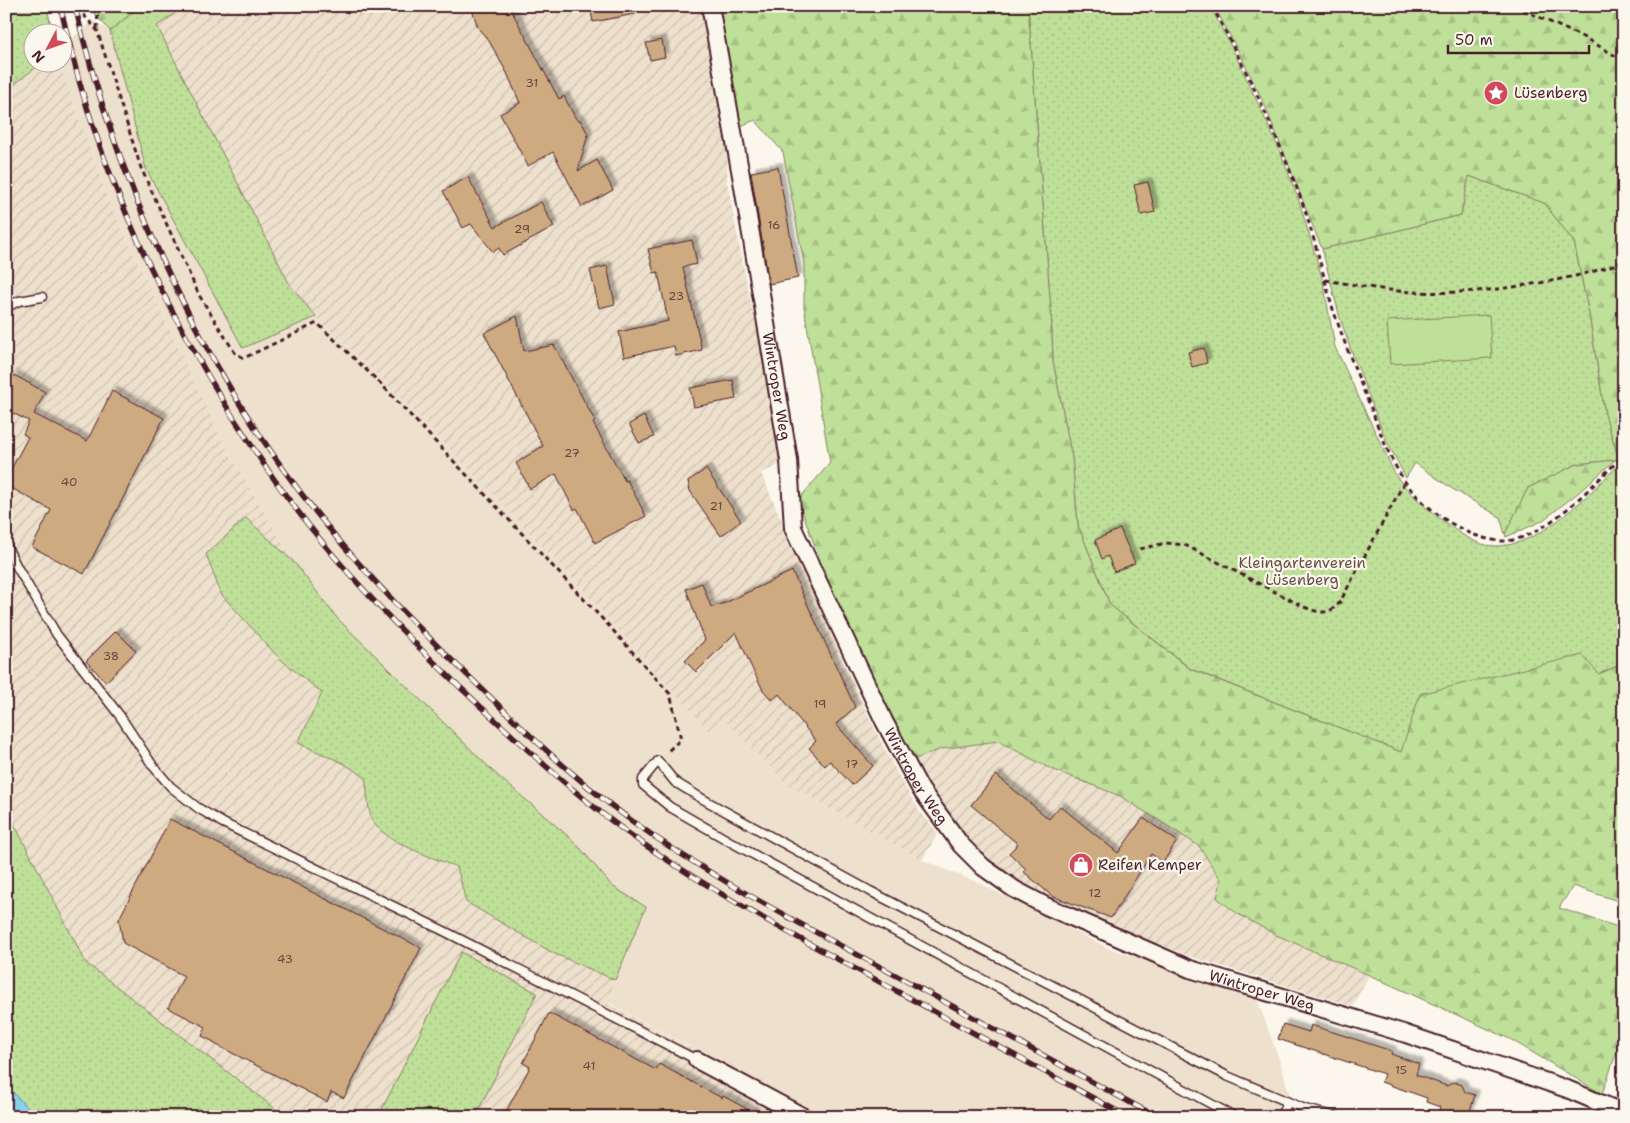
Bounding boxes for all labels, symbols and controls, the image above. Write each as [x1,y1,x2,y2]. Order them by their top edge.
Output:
north arrow [22,22,72,72]
scale bar [1448,22,1589,54]
text: 50 m [1455,30,1493,50]
text: N [28,46,49,67]
house number: 31 [526,75,538,91]
place icon: Lüsenberg [1483,80,1509,106]
place label: Lüsenberg [1514,83,1587,103]
house number: 16 [767,217,781,233]
house number: 29 [514,221,530,237]
house number: 23 [668,288,684,304]
street label: Wintroper Weg [758,331,796,442]
house number: 27 [564,445,580,461]
house number: 40 [61,474,77,490]
house number: 21 [710,498,722,514]
park label: Kleingartenverein Lüsenberg [1238,553,1366,590]
house number: 38 [103,648,119,664]
house number: 19 [814,696,826,712]
street label: Wintroper Weg [879,724,953,828]
house number: 17 [846,756,858,772]
shop icon: Reifen Kemper [1068,852,1094,878]
place label: Reifen Kemper [1098,855,1202,875]
house number: 12 [1089,885,1101,901]
house number: 43 [277,951,293,967]
street label: Wintroper Weg [1206,965,1317,1016]
house number: 41 [583,1058,595,1074]
house number: 15 [1395,1062,1407,1078]

